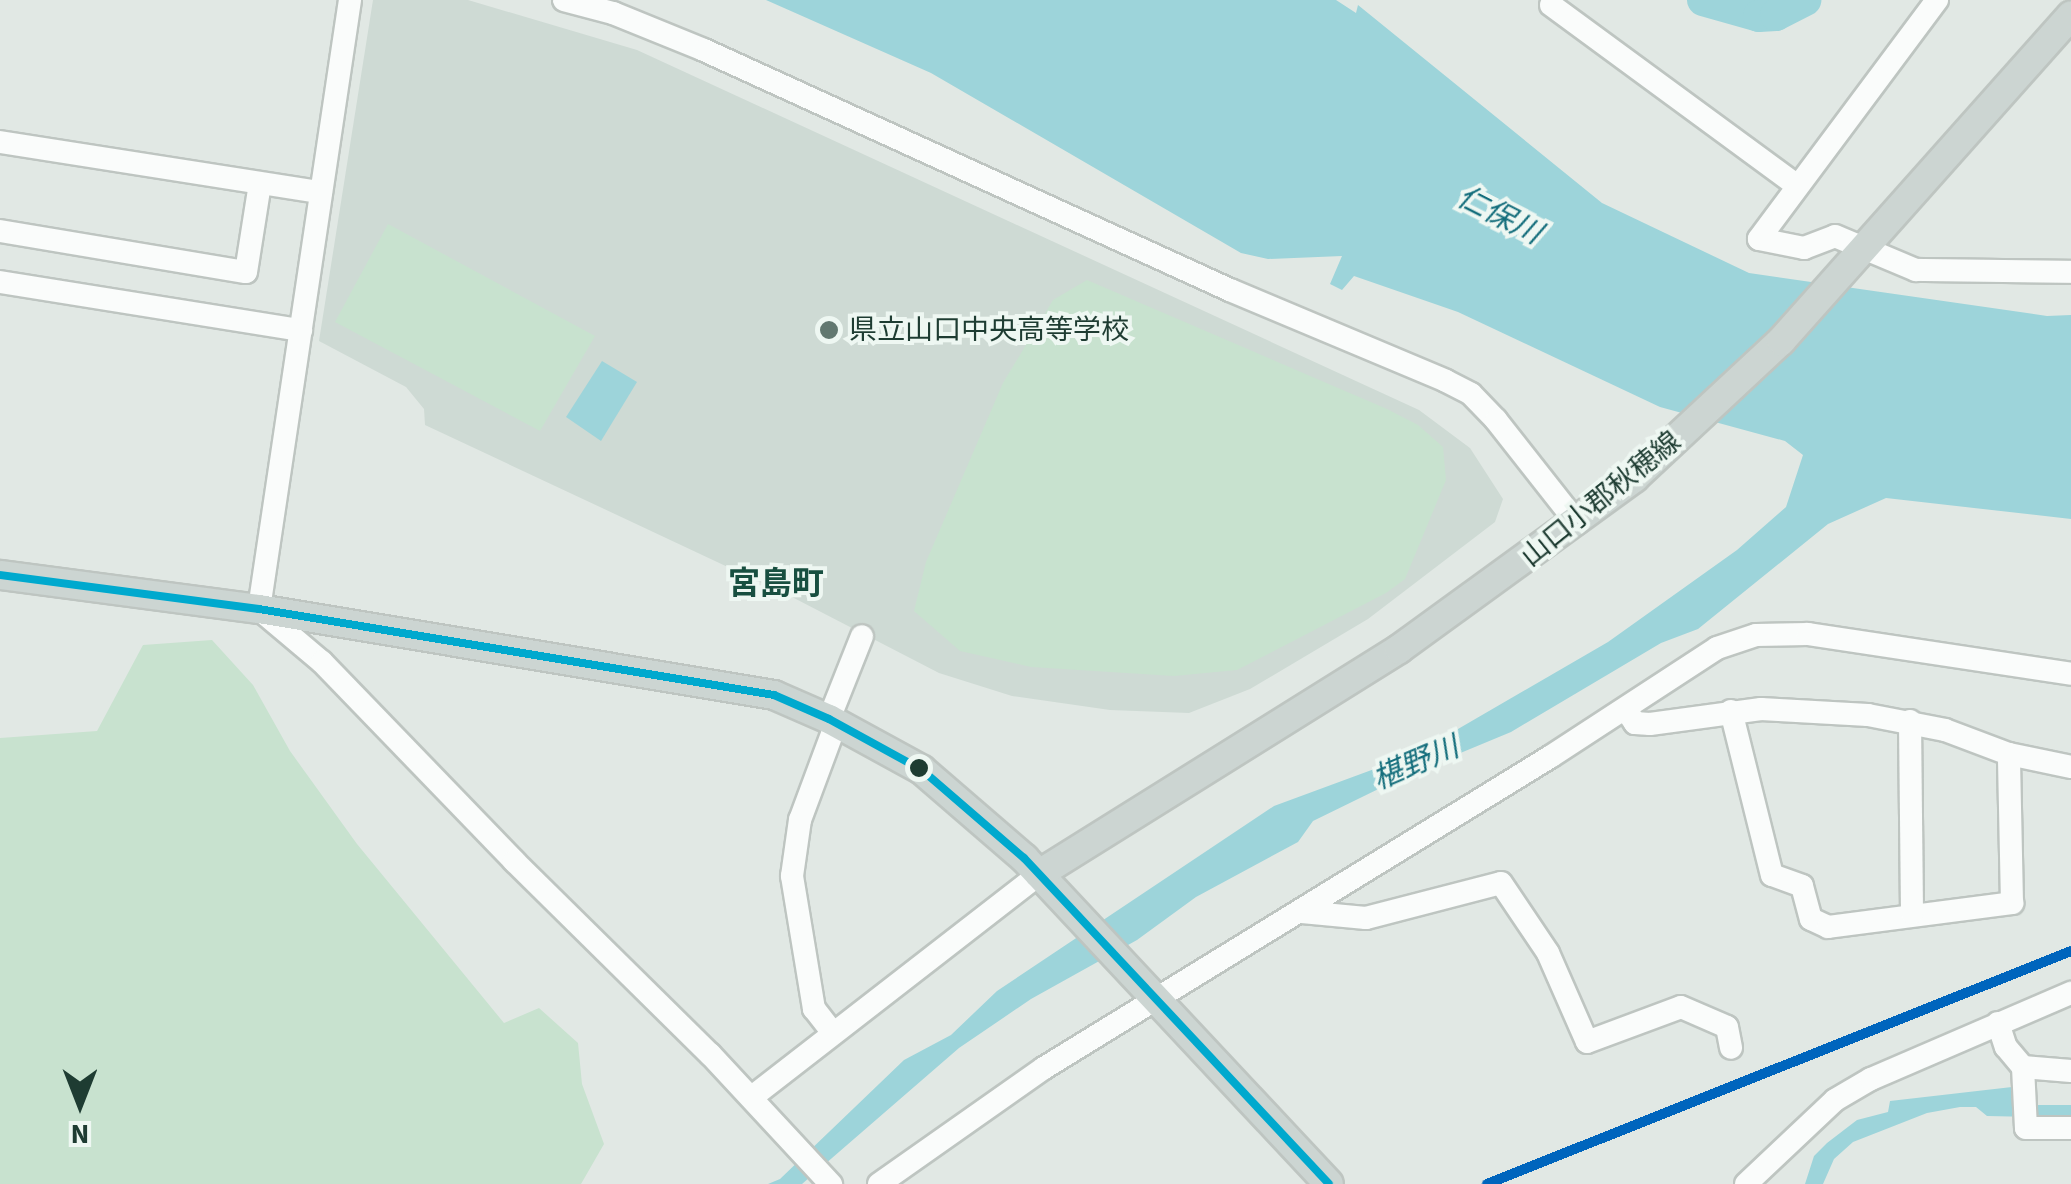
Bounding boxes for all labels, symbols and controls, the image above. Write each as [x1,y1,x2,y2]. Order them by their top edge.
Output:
water label: 仁保川 [1451,180,1547,252]
place label: 県立山口中央高等学校 [849,313,1129,347]
marker: 県立山口中央高等学校 [818,319,840,341]
street label: 山口小郡秋穂線 [1514,424,1688,574]
district label: 宮島町 [728,565,824,603]
water label: 椹野川 [1368,730,1464,798]
unlabelled marker [909,758,929,778]
north arrow [30,1054,130,1154]
text: N [71,1114,89,1154]

